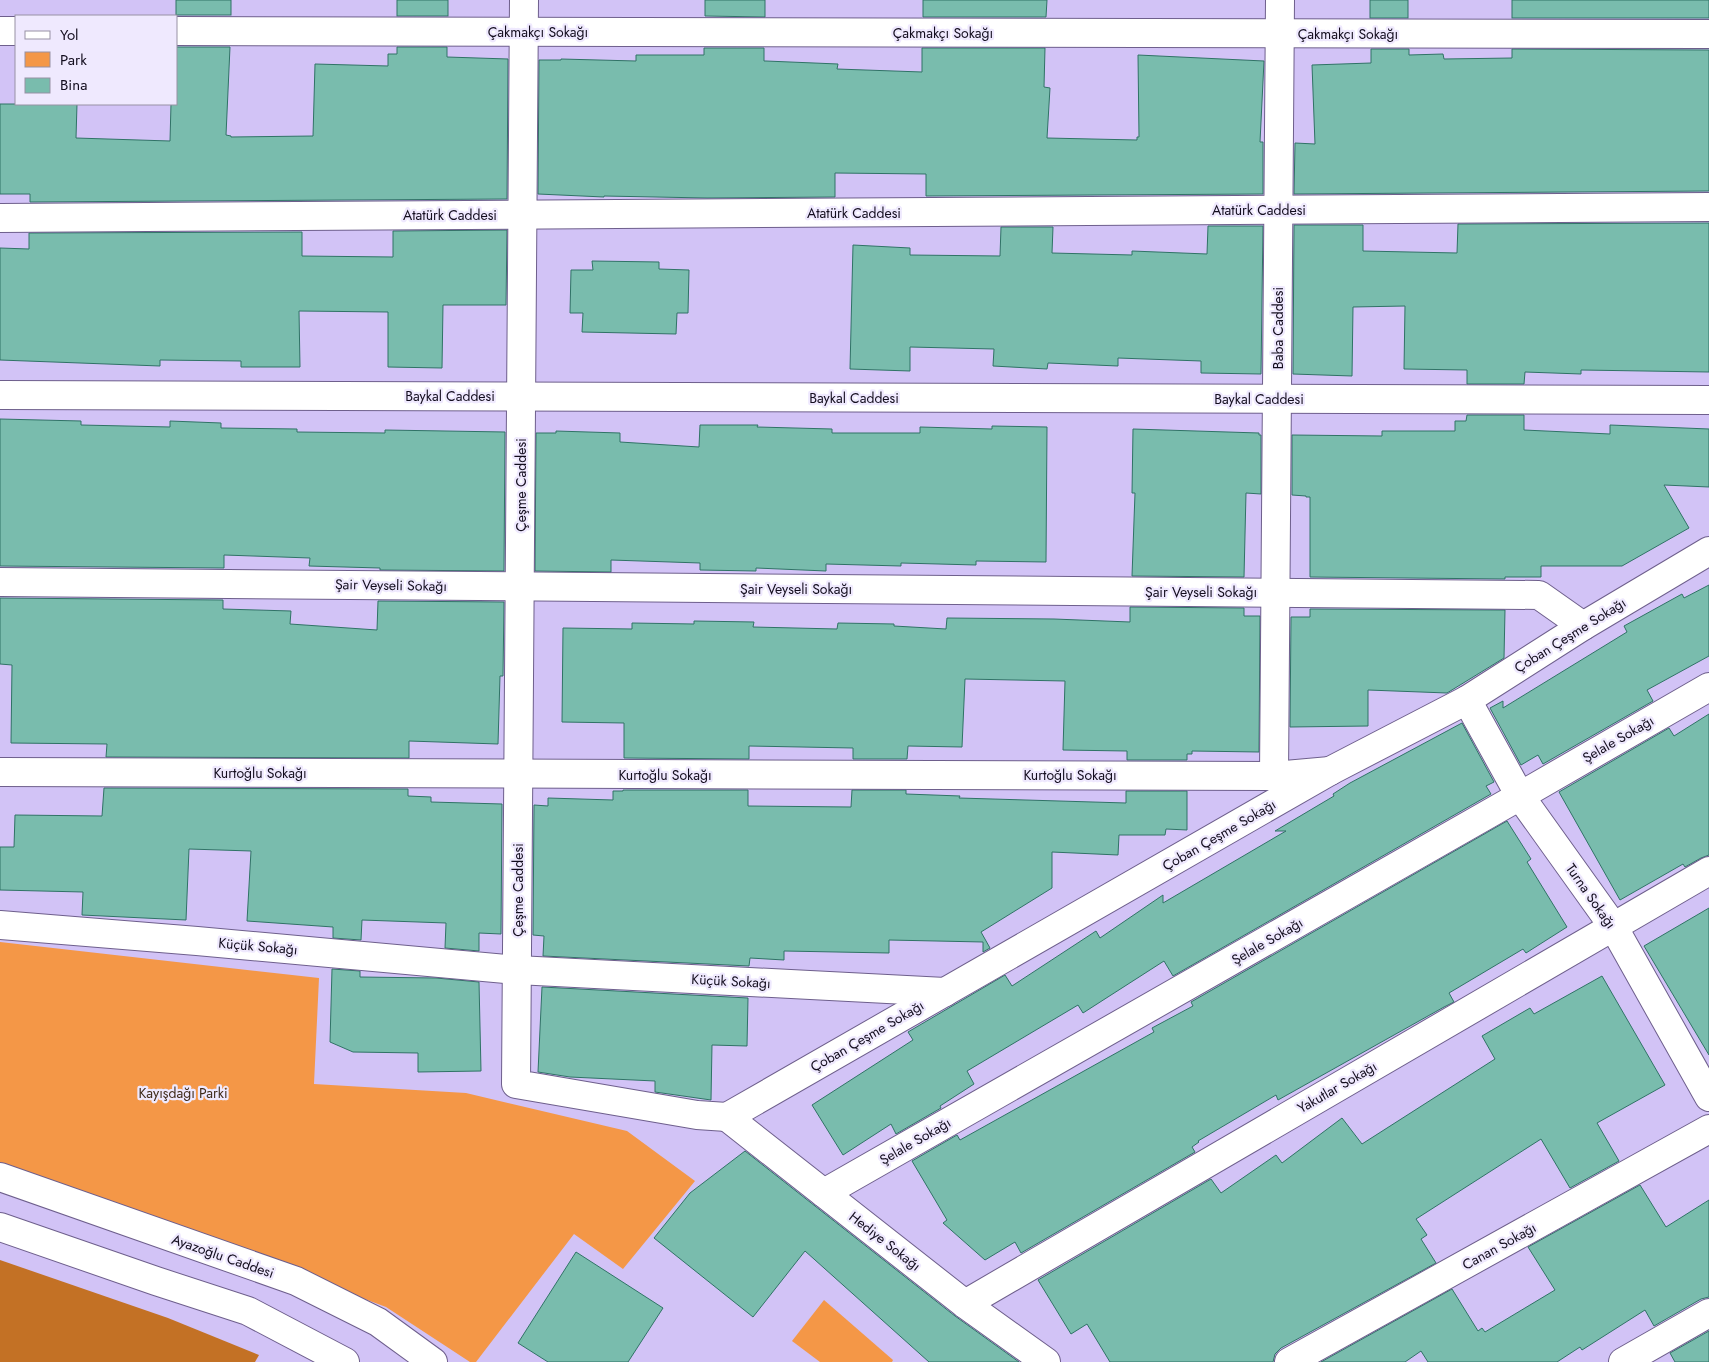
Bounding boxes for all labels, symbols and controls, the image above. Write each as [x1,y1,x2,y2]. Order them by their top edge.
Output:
legend [15,15,178,105]
street label: Çakmakçı Sokağı [488,22,588,42]
street label: Çakmakçı Sokağı [893,23,993,43]
text: Yol [60,24,79,46]
street label: Çakmakçı Sokağı [1298,24,1398,44]
text: Park [60,49,87,71]
text: Bina [60,74,87,96]
street label: Atatürk Caddesi [1212,200,1306,220]
street label: Atatürk Caddesi [807,203,901,223]
street label: Atatürk Caddesi [403,205,497,225]
street label: Baba Caddesi [1268,287,1288,369]
street label: Baykal Caddesi [405,386,495,406]
street label: Baykal Caddesi [809,388,899,408]
street label: Baykal Caddesi [1214,389,1304,409]
street label: Çeşme Caddesi [511,438,531,532]
street label: Şair Veyseli Sokağı [335,574,447,596]
street label: Şair Veyseli Sokağı [740,579,852,599]
street label: Şair Veyseli Sokağı [1145,582,1257,602]
street label: Çoban Çeşme Sokağı [1510,593,1630,677]
street label: Şelale Sokağı [1579,711,1657,767]
street label: Kurtoğlu Sokağı [213,763,307,783]
street label: Kurtoğlu Sokağı [618,765,712,785]
street label: Kurtoğlu Sokağı [1023,765,1117,785]
street label: Çoban Çeşme Sokağı [1159,794,1279,876]
street label: Çeşme Caddesi [508,843,528,937]
street label: Turna Sokağı [1561,859,1621,933]
street label: Şelale Sokağı [1228,913,1306,969]
street label: Küçük Sokağı [218,933,298,959]
street label: Küçük Sokağı [691,969,771,993]
street label: Çoban Çeşme Sokağı [807,995,927,1077]
street label: Yakutlar Sokağı [1294,1056,1380,1118]
park label: Kayışdağı Parki [138,1083,228,1103]
street label: Şelale Sokağı [876,1113,954,1169]
street label: Hediye Sokağı [845,1207,925,1275]
street label: Canan Sokağı [1458,1217,1540,1275]
street label: Ayazoğlu Caddesi [169,1229,277,1283]

